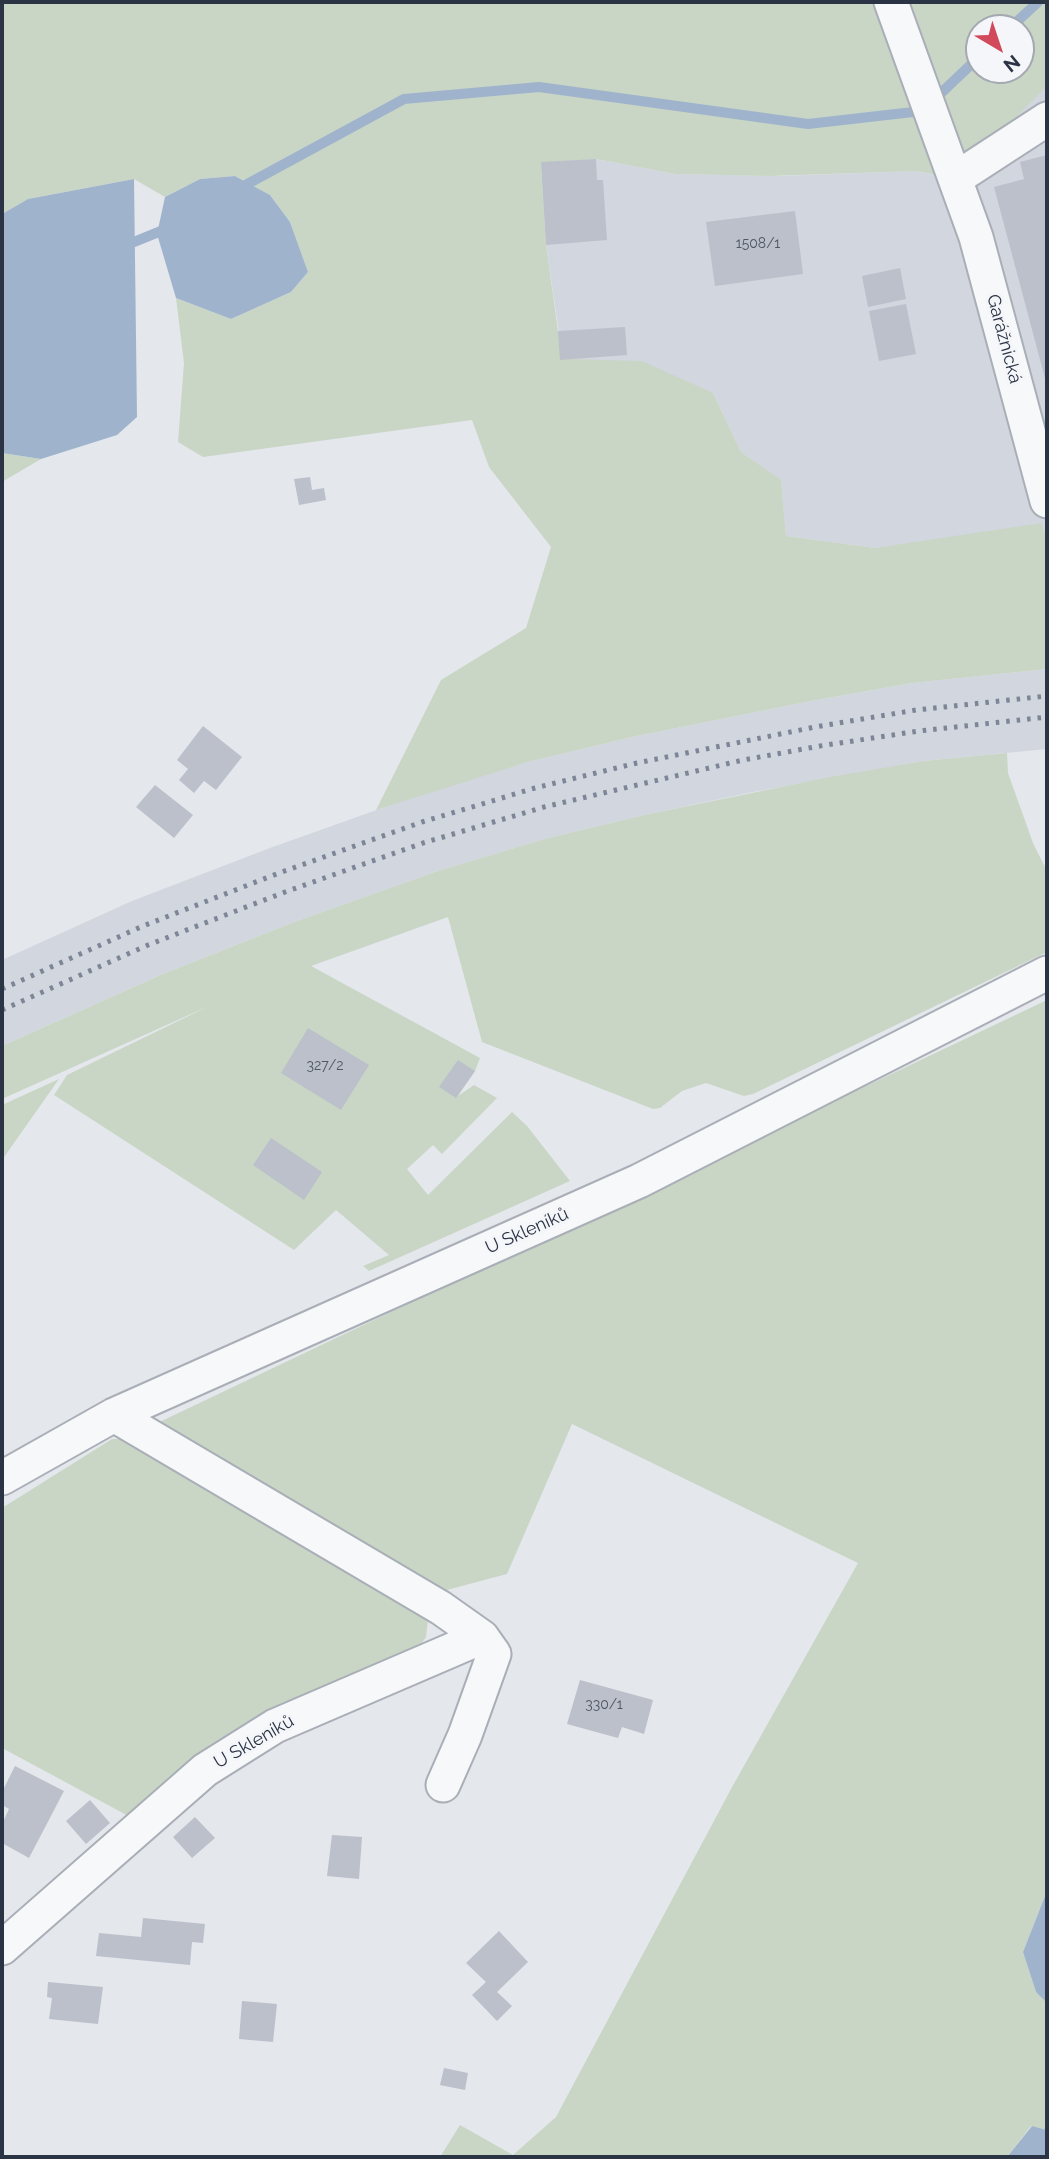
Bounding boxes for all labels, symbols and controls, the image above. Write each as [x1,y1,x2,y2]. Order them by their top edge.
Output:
north arrow [965,14,1035,84]
text: N [999,51,1025,77]
house number: 1508/1 [736,236,780,252]
street label: Garážnická [982,292,1026,386]
house number: 327/2 [307,1058,343,1074]
street label: U Skleníků [482,1203,572,1259]
house number: 330/1 [585,1697,623,1713]
street label: U Skleníků [210,1710,298,1774]

